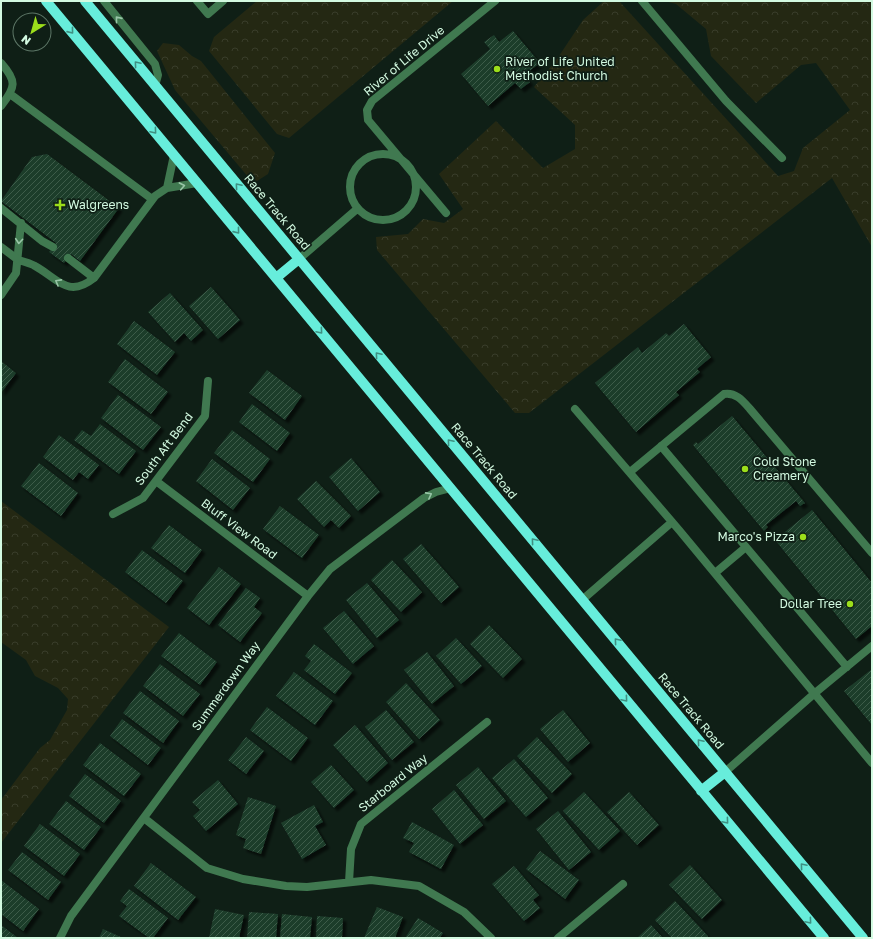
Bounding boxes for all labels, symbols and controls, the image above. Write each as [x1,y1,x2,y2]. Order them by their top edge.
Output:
north arrow [12,12,52,52]
one-way arrow [116,16,123,23]
street label: River of Life Drive [360,22,447,99]
one-way arrow [66,27,73,34]
text: N [18,33,33,48]
place label: River of Life United Methodist Church [505,54,615,83]
one-way arrow [135,62,142,69]
marker: River of Life United Methodist Church [492,64,502,74]
one-way arrow [150,126,157,134]
street label: Race Track Road [241,171,314,253]
one-way arrow [179,182,185,190]
one-way arrow [236,183,243,191]
place label: Walgreens [68,197,129,212]
marker: Walgreens [55,200,65,210]
one-way arrow [233,226,240,234]
one-way arrow [15,238,24,244]
one-way arrow [55,280,62,287]
one-way arrow [316,326,323,334]
one-way arrow [376,353,383,360]
street label: South Aft Bend [131,409,196,488]
street label: Race Track Road [448,420,521,502]
one-way arrow [448,439,455,446]
place label: Cold Stone Creamery [753,454,816,483]
marker: Cold Stone Creamery [740,464,750,474]
one-way arrow [425,493,433,500]
street label: Bluff View Road [198,495,280,562]
place label: Marco's Pizza [718,529,795,544]
marker: Marco's Pizza [798,532,808,542]
one-way arrow [531,539,538,546]
place label: Dollar Tree [779,596,842,611]
marker: Dollar Tree [845,599,855,609]
street label: Summerdown Way [188,638,263,733]
one-way arrow [614,639,621,646]
street label: Race Track Road [655,670,728,752]
one-way arrow [620,694,627,701]
one-way arrow [697,739,704,746]
street label: Starboard Way [355,750,430,815]
one-way arrow [722,816,729,824]
one-way arrow [801,864,808,871]
one-way arrow [805,916,812,924]

